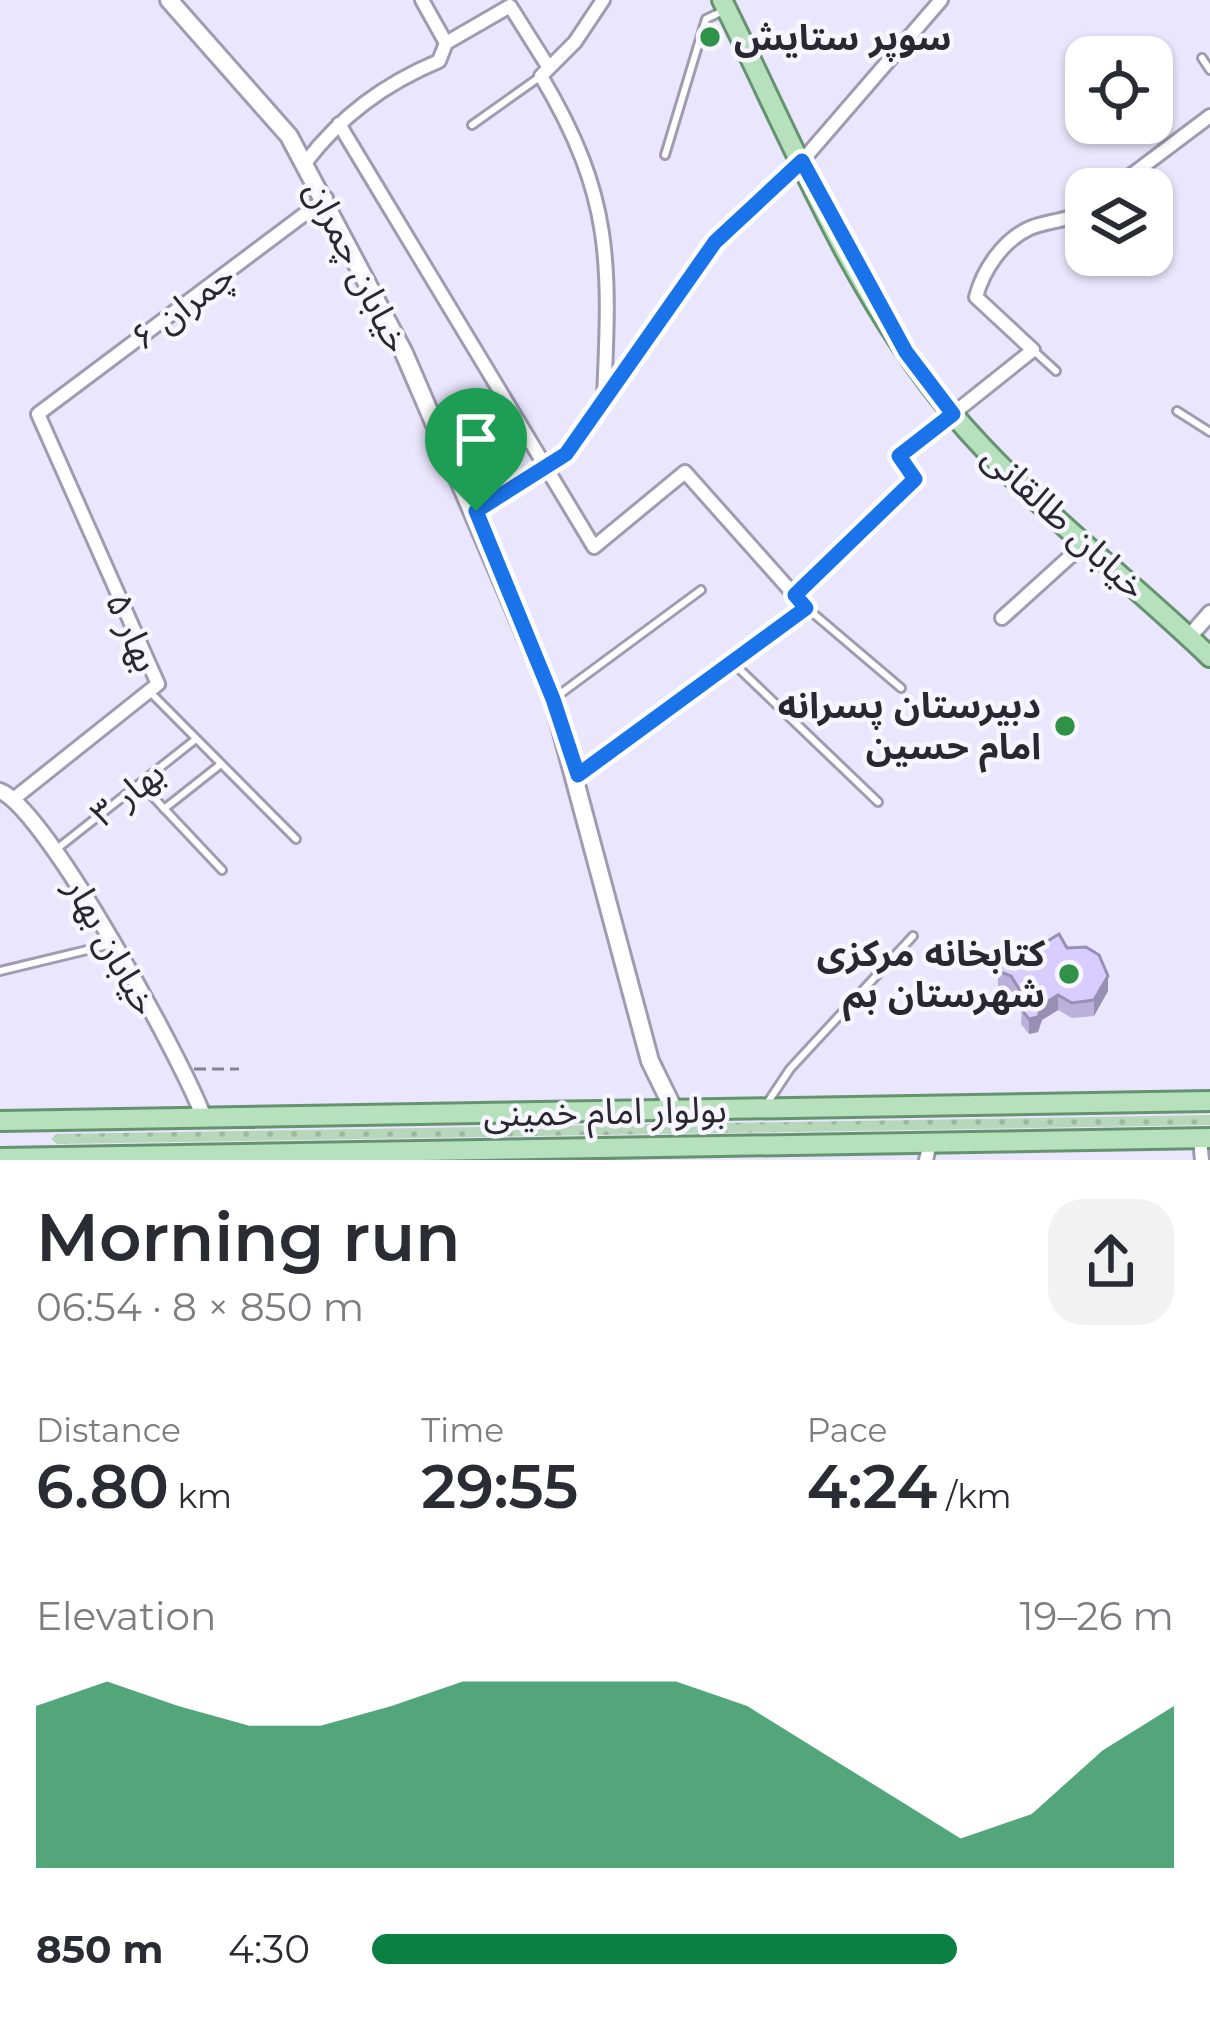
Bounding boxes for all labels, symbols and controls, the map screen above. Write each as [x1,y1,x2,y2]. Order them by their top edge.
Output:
place label: سوپر ستایش [734,15,951,62]
marker: سوپر ستایش [697,24,723,50]
map controls [1065,36,1173,276]
button: locate [1065,36,1173,144]
button: layers [1065,168,1173,276]
street label: خیابان چمران [294,172,420,361]
street label: چمران ۶ [121,253,244,361]
pin [425,388,527,511]
icon: arrive [443,406,509,472]
street label: خیابان طالقانی [974,434,1156,608]
street label: بهار ۵ [97,586,169,678]
place label: دبیرستان پسرانه امام حسین [778,683,1041,773]
marker: دبیرستان پسرانه امام حسین [1052,713,1078,739]
street label: بهار ۳ [81,751,173,835]
street label: خیابان بهار [56,868,168,1023]
place label: کتابخانه مرکزی شهرستان بم [817,931,1046,1022]
marker: کتابخانه مرکزی شهرستان بم [1056,961,1082,987]
street label: بولوار امام خمینی [483,1087,727,1141]
text: Morning run [36,1197,460,1278]
button: share [1048,1199,1174,1325]
text: 06:54 · 8 × 850 m [36,1283,364,1331]
text: Distance [36,1410,181,1450]
text: Time [421,1410,504,1450]
text: Pace [807,1410,888,1450]
text: 6.80 [36,1450,169,1523]
text: 29:55 [421,1450,578,1523]
text: 4:24 [807,1450,937,1523]
text: km [169,1476,232,1516]
text: /km [937,1476,1012,1516]
text: Elevation [36,1592,216,1640]
text: 19–26 m [1019,1592,1174,1640]
text: 850 m [36,1925,163,1973]
text: 4:30 [228,1925,310,1973]

